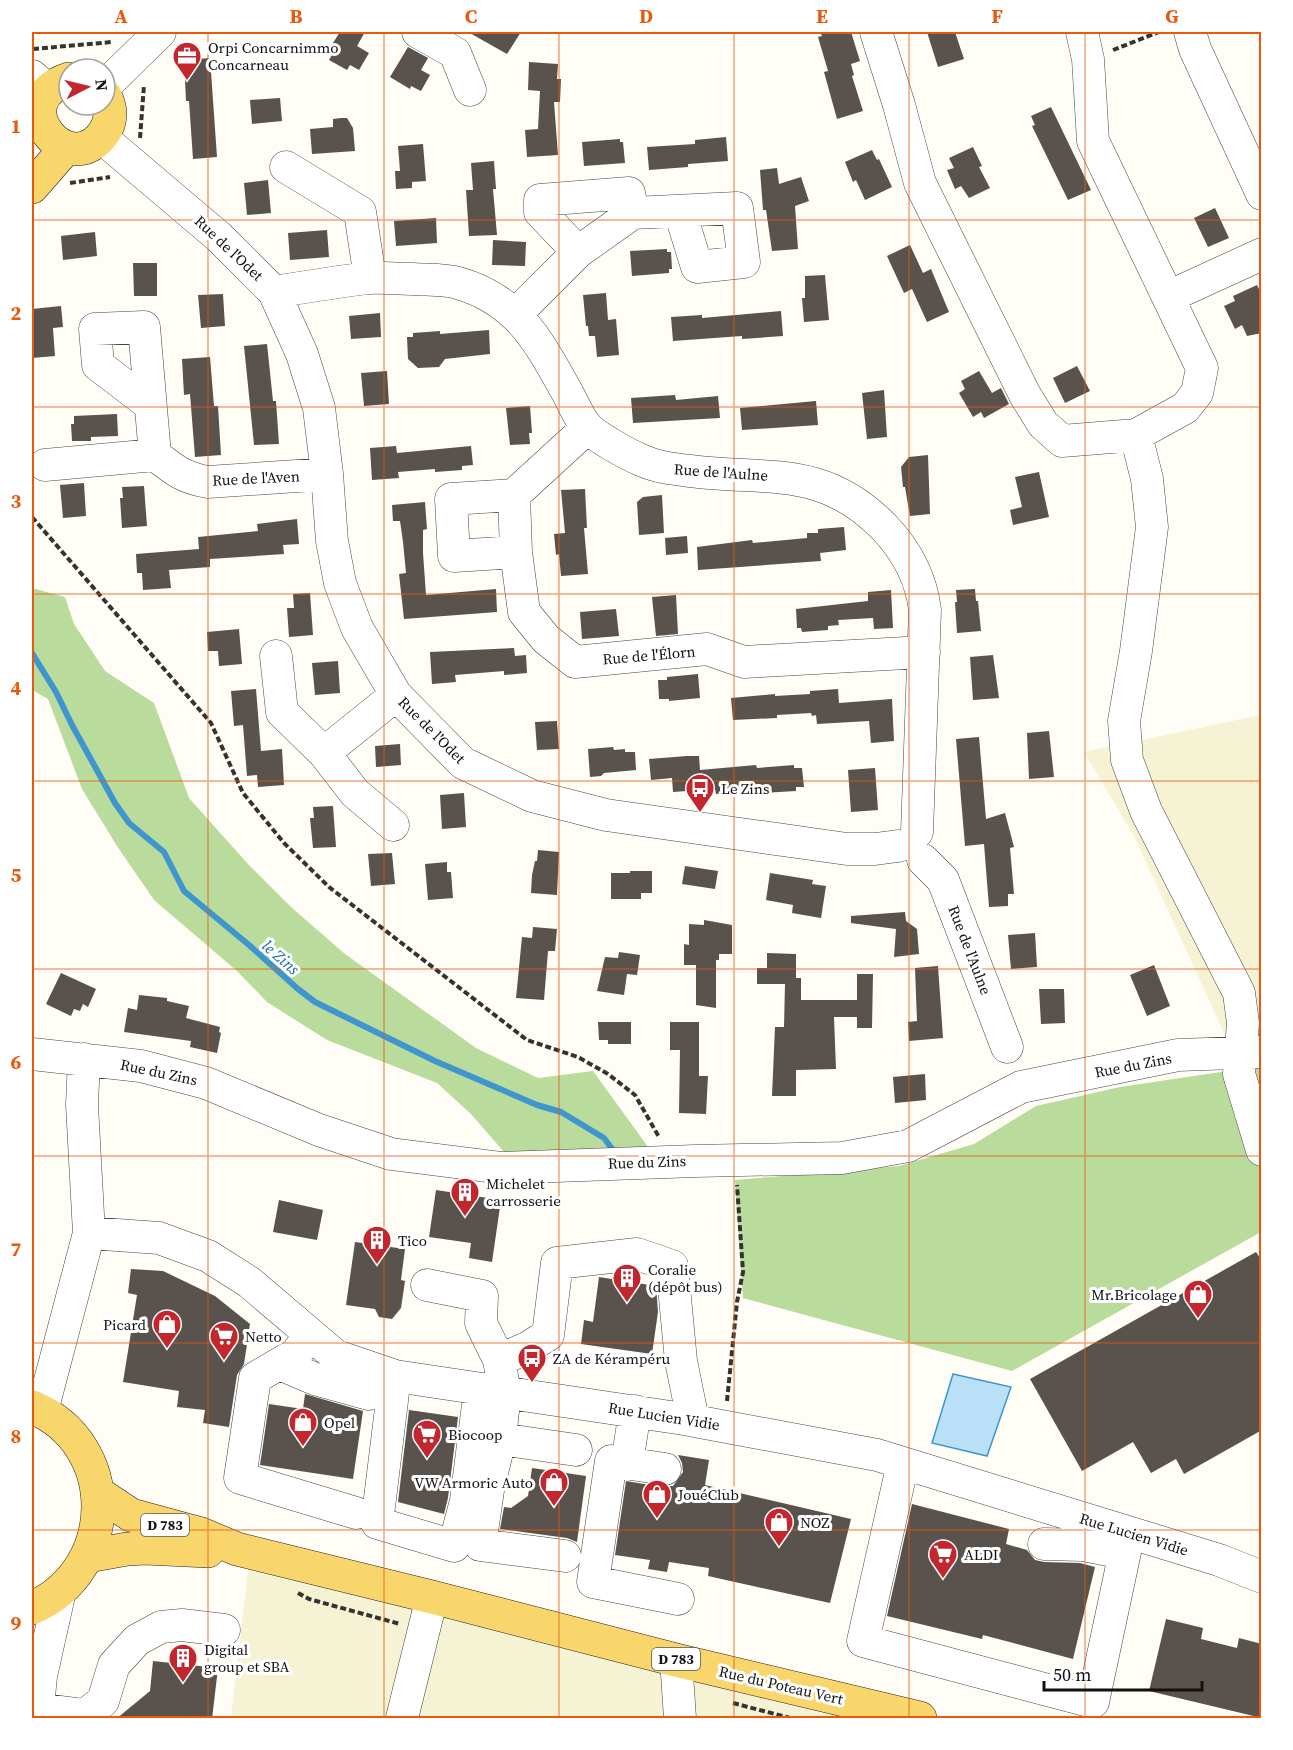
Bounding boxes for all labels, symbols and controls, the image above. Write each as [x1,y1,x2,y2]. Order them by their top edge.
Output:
text: A [114,2,128,30]
text: B [289,2,303,30]
text: C [465,2,477,30]
text: D [639,2,653,30]
text: E [816,2,828,30]
text: F [991,2,1003,30]
text: G [1165,2,1179,30]
place label: Orpi Concarnimmo Concarneau [208,37,339,75]
office icon: Orpi Concarnimmo Concarneau [171,40,203,82]
north arrow [57,57,117,117]
text: N [90,78,114,93]
text: 1 [11,112,21,140]
street label: Rue de l'Odet [190,211,268,285]
text: 2 [11,299,22,327]
street label: Rue de l'Aulne [673,458,769,486]
street label: Rue de l'Aven [212,465,300,491]
text: 3 [11,487,22,515]
street label: Rue de l'Élorn [602,640,696,670]
text: 4 [11,674,22,702]
street label: Rue de l'Odet [394,692,470,768]
bus stop icon: Le Zins [684,772,716,814]
place label: Le Zins [721,778,769,799]
text: 5 [11,861,22,889]
street label: Rue de l'Aulne [943,902,997,998]
water label: le Zins [258,935,305,979]
street label: Rue du Zins [1093,1047,1173,1083]
text: 6 [11,1048,22,1076]
street label: Rue du Zins [119,1054,199,1090]
street label: Rue du Zins [608,1150,686,1174]
place label: Michelet carrosserie [486,1173,561,1211]
building icon: Michelet carrosserie [449,1176,481,1218]
building icon: Tico [361,1224,393,1266]
place label: Tico [398,1230,427,1251]
text: 7 [11,1235,22,1263]
place label: Coralie (dépôt bus) [648,1259,723,1297]
building icon: Coralie (dépôt bus) [611,1262,643,1304]
shop icon: Mr.Bricolage [1182,1278,1214,1320]
place label: Mr.Bricolage [1091,1284,1177,1305]
shop icon: Picard [151,1308,183,1350]
place label: Picard [103,1314,146,1335]
supermarket icon: Netto [208,1320,240,1362]
place label: Netto [245,1326,282,1347]
bus stop icon: ZA de Kérampéru [516,1342,548,1384]
place label: ZA de Kérampéru [553,1348,670,1369]
street label: Rue Lucien Vidie [607,1397,722,1435]
shop icon: Opel [287,1406,319,1448]
place label: Opel [324,1412,356,1433]
supermarket icon: Biocoop [411,1418,443,1460]
text: 8 [11,1422,21,1450]
place label: Biocoop [448,1424,503,1445]
shop icon: VW Armoric Auto [538,1466,570,1508]
place label: VW Armoric Auto [414,1472,533,1493]
shop icon: JouéClub [641,1478,673,1520]
place label: JouéClub [677,1484,739,1505]
shop icon: NOZ [763,1506,795,1548]
street label: Rue Lucien Vidie [1077,1507,1191,1561]
place label: NOZ [800,1512,830,1533]
road number: D 783 [141,1514,189,1536]
supermarket icon: ALDI [927,1538,959,1580]
place label: ALDI [964,1544,998,1565]
text: 9 [11,1609,22,1637]
place label: Digital group et SBA [204,1639,289,1677]
building icon: Digital group et SBA [167,1642,199,1684]
road number: D 783 [652,1648,700,1670]
scale bar [1044,1654,1202,1692]
street label: Rue du Poteau Vert [717,1661,845,1709]
text: 50 m [1053,1662,1091,1687]

